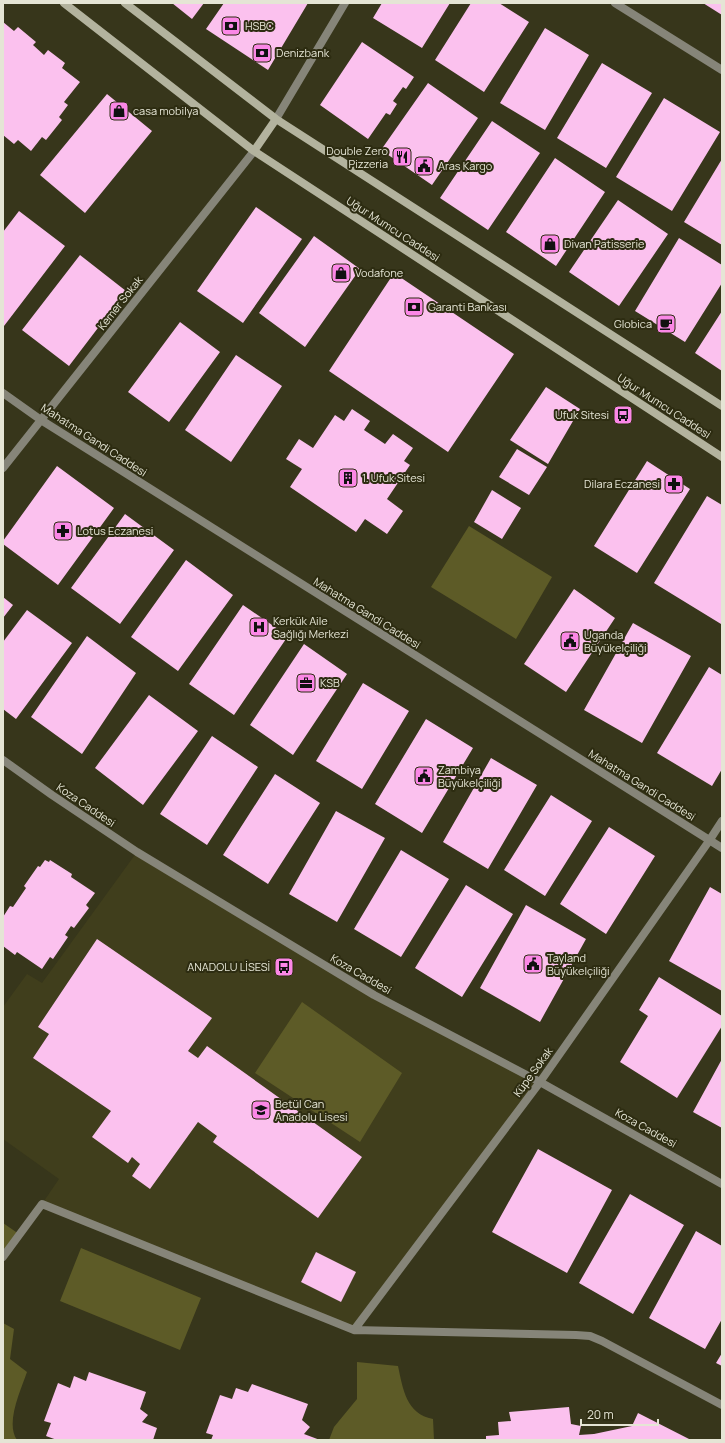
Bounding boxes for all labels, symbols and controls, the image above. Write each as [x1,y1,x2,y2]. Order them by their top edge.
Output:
bank icon: HSBC [220,15,242,37]
place label: HSBC [245,18,274,33]
bank icon: Denizbank [251,42,273,64]
place label: Denizbank [276,45,330,60]
shop icon: casa mobilya [108,100,130,122]
place label: casa mobilya [133,103,198,118]
place label: Double Zero Pizzeria [326,143,388,171]
restaurant icon: Double Zero Pizzeria [391,146,413,168]
public building icon: Aras Kargo [413,155,435,177]
place label: Aras Kargo [438,158,493,173]
street label: Uğur Mumcu Caddesi [344,193,443,264]
shop icon: Divan Patisserie [539,233,561,255]
place label: Divan Patisserie [564,236,645,251]
shop icon: Vodafone [330,262,352,284]
place label: Vodafone [355,265,404,280]
street label: Kemer Sokak [94,272,146,333]
bank icon: Garanti Bankası [403,296,425,318]
place label: Garanti Bankası [428,299,507,314]
cafe icon: Globica [655,313,677,335]
place label: Globica [614,316,652,331]
street label: Uğur Mumcu Caddesi [615,370,714,441]
street label: Mahatma Gandi Caddesi [38,400,150,479]
bus stop icon: Ufuk Sitesi [612,404,634,426]
place label: Ufuk Sitesi [555,407,609,422]
building icon: 1. Ufuk Sitesi [337,467,359,489]
place label: 1. Ufuk Sitesi [362,470,425,485]
pharmacy icon: Dilara Eczanesi [663,473,685,495]
place label: Dilara Eczanesi [584,476,660,491]
pharmacy icon: Lotus Eczanesi [52,520,74,542]
place label: Lotus Eczanesi [77,523,153,538]
street label: Mahatma Gandi Caddesi [311,573,424,652]
place label: Kerkük Aile Sağlığı Merkezi [273,613,349,641]
hospital icon: Kerkük Aile Sağlığı Merkezi [248,616,270,638]
place label: Uganda Büyükelçiliği [584,627,647,655]
public building icon: Uganda Büyükelçiliği [559,630,581,652]
office icon: KSB [295,672,317,694]
place label: KSB [320,675,340,690]
street label: Mahatma Gandi Caddesi [586,745,699,824]
place label: Zambiya Büyükelçiliği [438,762,501,790]
public building icon: Zambiya Büyükelçiliği [413,765,435,787]
street label: Koza Caddesi [54,779,119,830]
street label: Koza Caddesi [328,950,394,997]
place label: Tayland Büyükelçiliği [547,950,610,978]
public building icon: Tayland Büyükelçiliği [522,953,544,975]
bus stop icon: ANADOLU LİSESİ [273,956,295,978]
place label: ANADOLU LİSESİ [187,959,270,974]
street label: Küpe Sokak [509,1043,556,1100]
place label: Betül Can Anadolu Lisesi [275,1096,348,1124]
school or university icon: Betül Can Anadolu Lisesi [250,1099,272,1121]
street label: Koza Caddesi [613,1105,680,1151]
scale bar [581,1401,658,1427]
text: 20 m [587,1406,614,1423]

